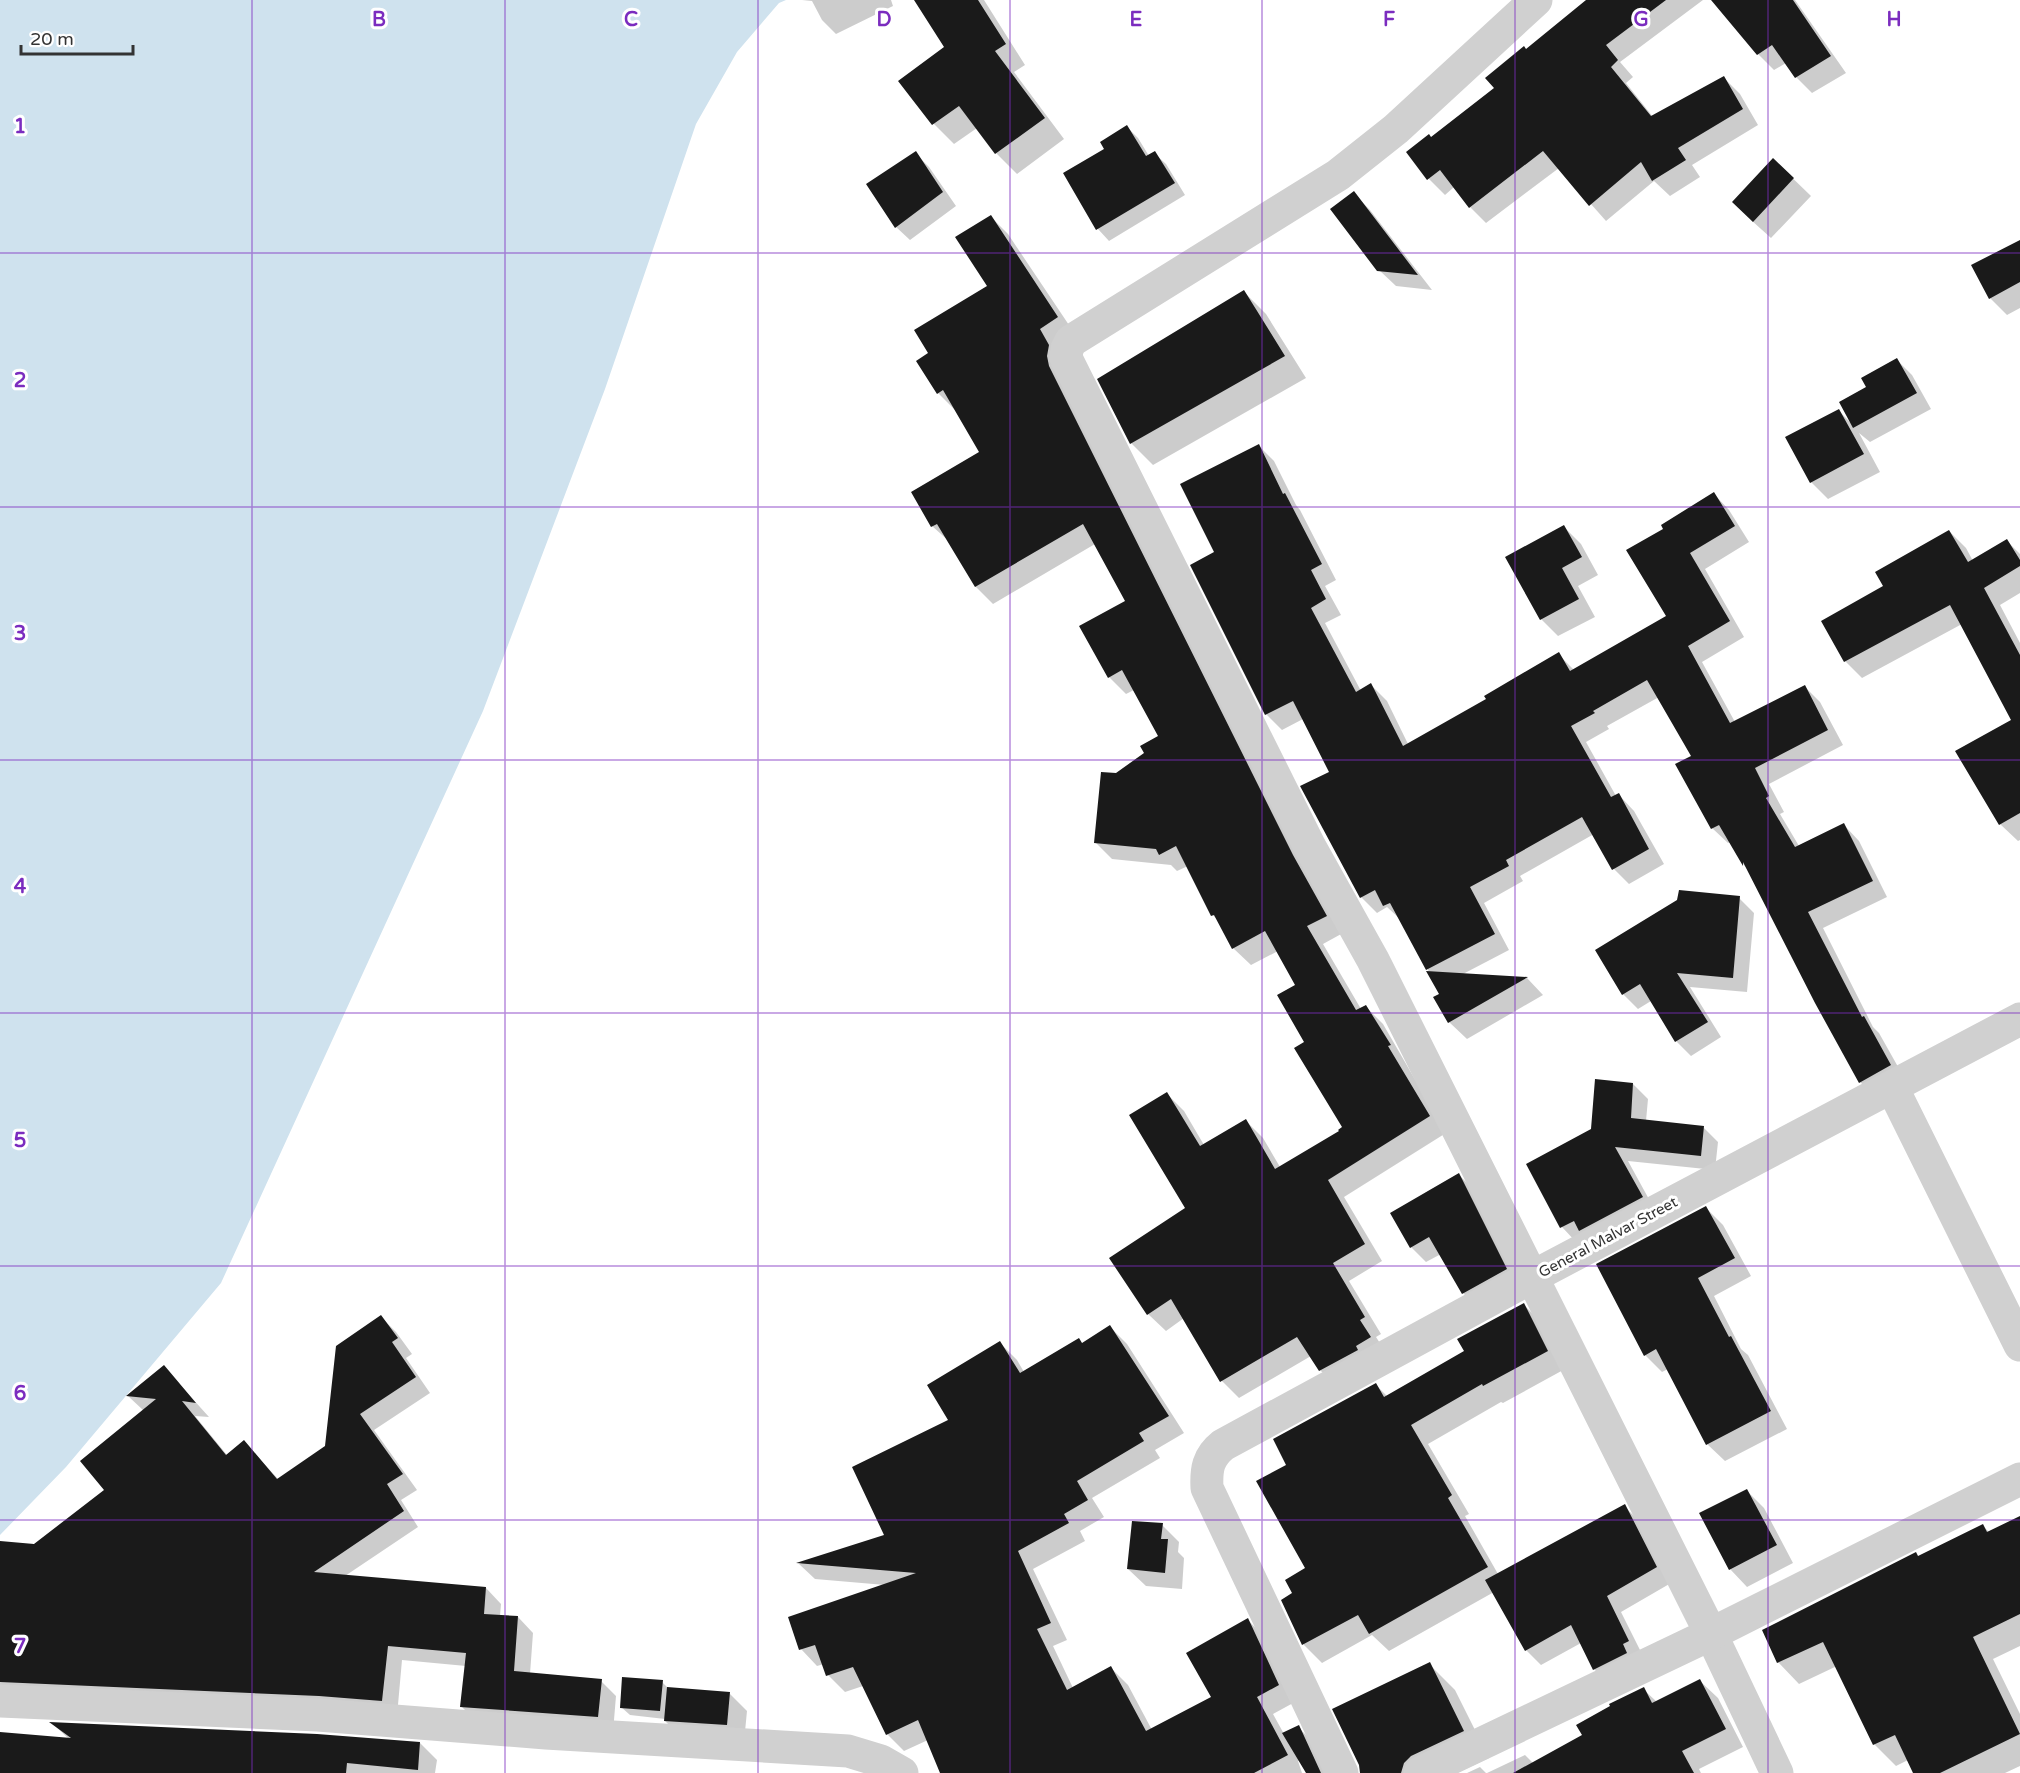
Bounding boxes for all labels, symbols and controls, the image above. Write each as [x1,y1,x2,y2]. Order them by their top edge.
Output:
text: B [372,8,386,32]
text: C [624,8,638,32]
text: D [876,8,892,32]
text: E [1130,8,1143,32]
text: F [1383,8,1395,32]
text: G [1633,8,1649,32]
text: H [1886,8,1902,32]
scale bar [21,18,134,56]
text: 20 m [30,28,74,50]
text: 1 [14,115,26,139]
text: 2 [14,369,26,393]
text: 3 [14,622,26,646]
text: 4 [14,875,27,899]
text: 5 [14,1129,26,1153]
street label: General Malvar Street [1535,1193,1681,1281]
text: 6 [14,1382,26,1406]
text: 7 [14,1635,26,1659]

